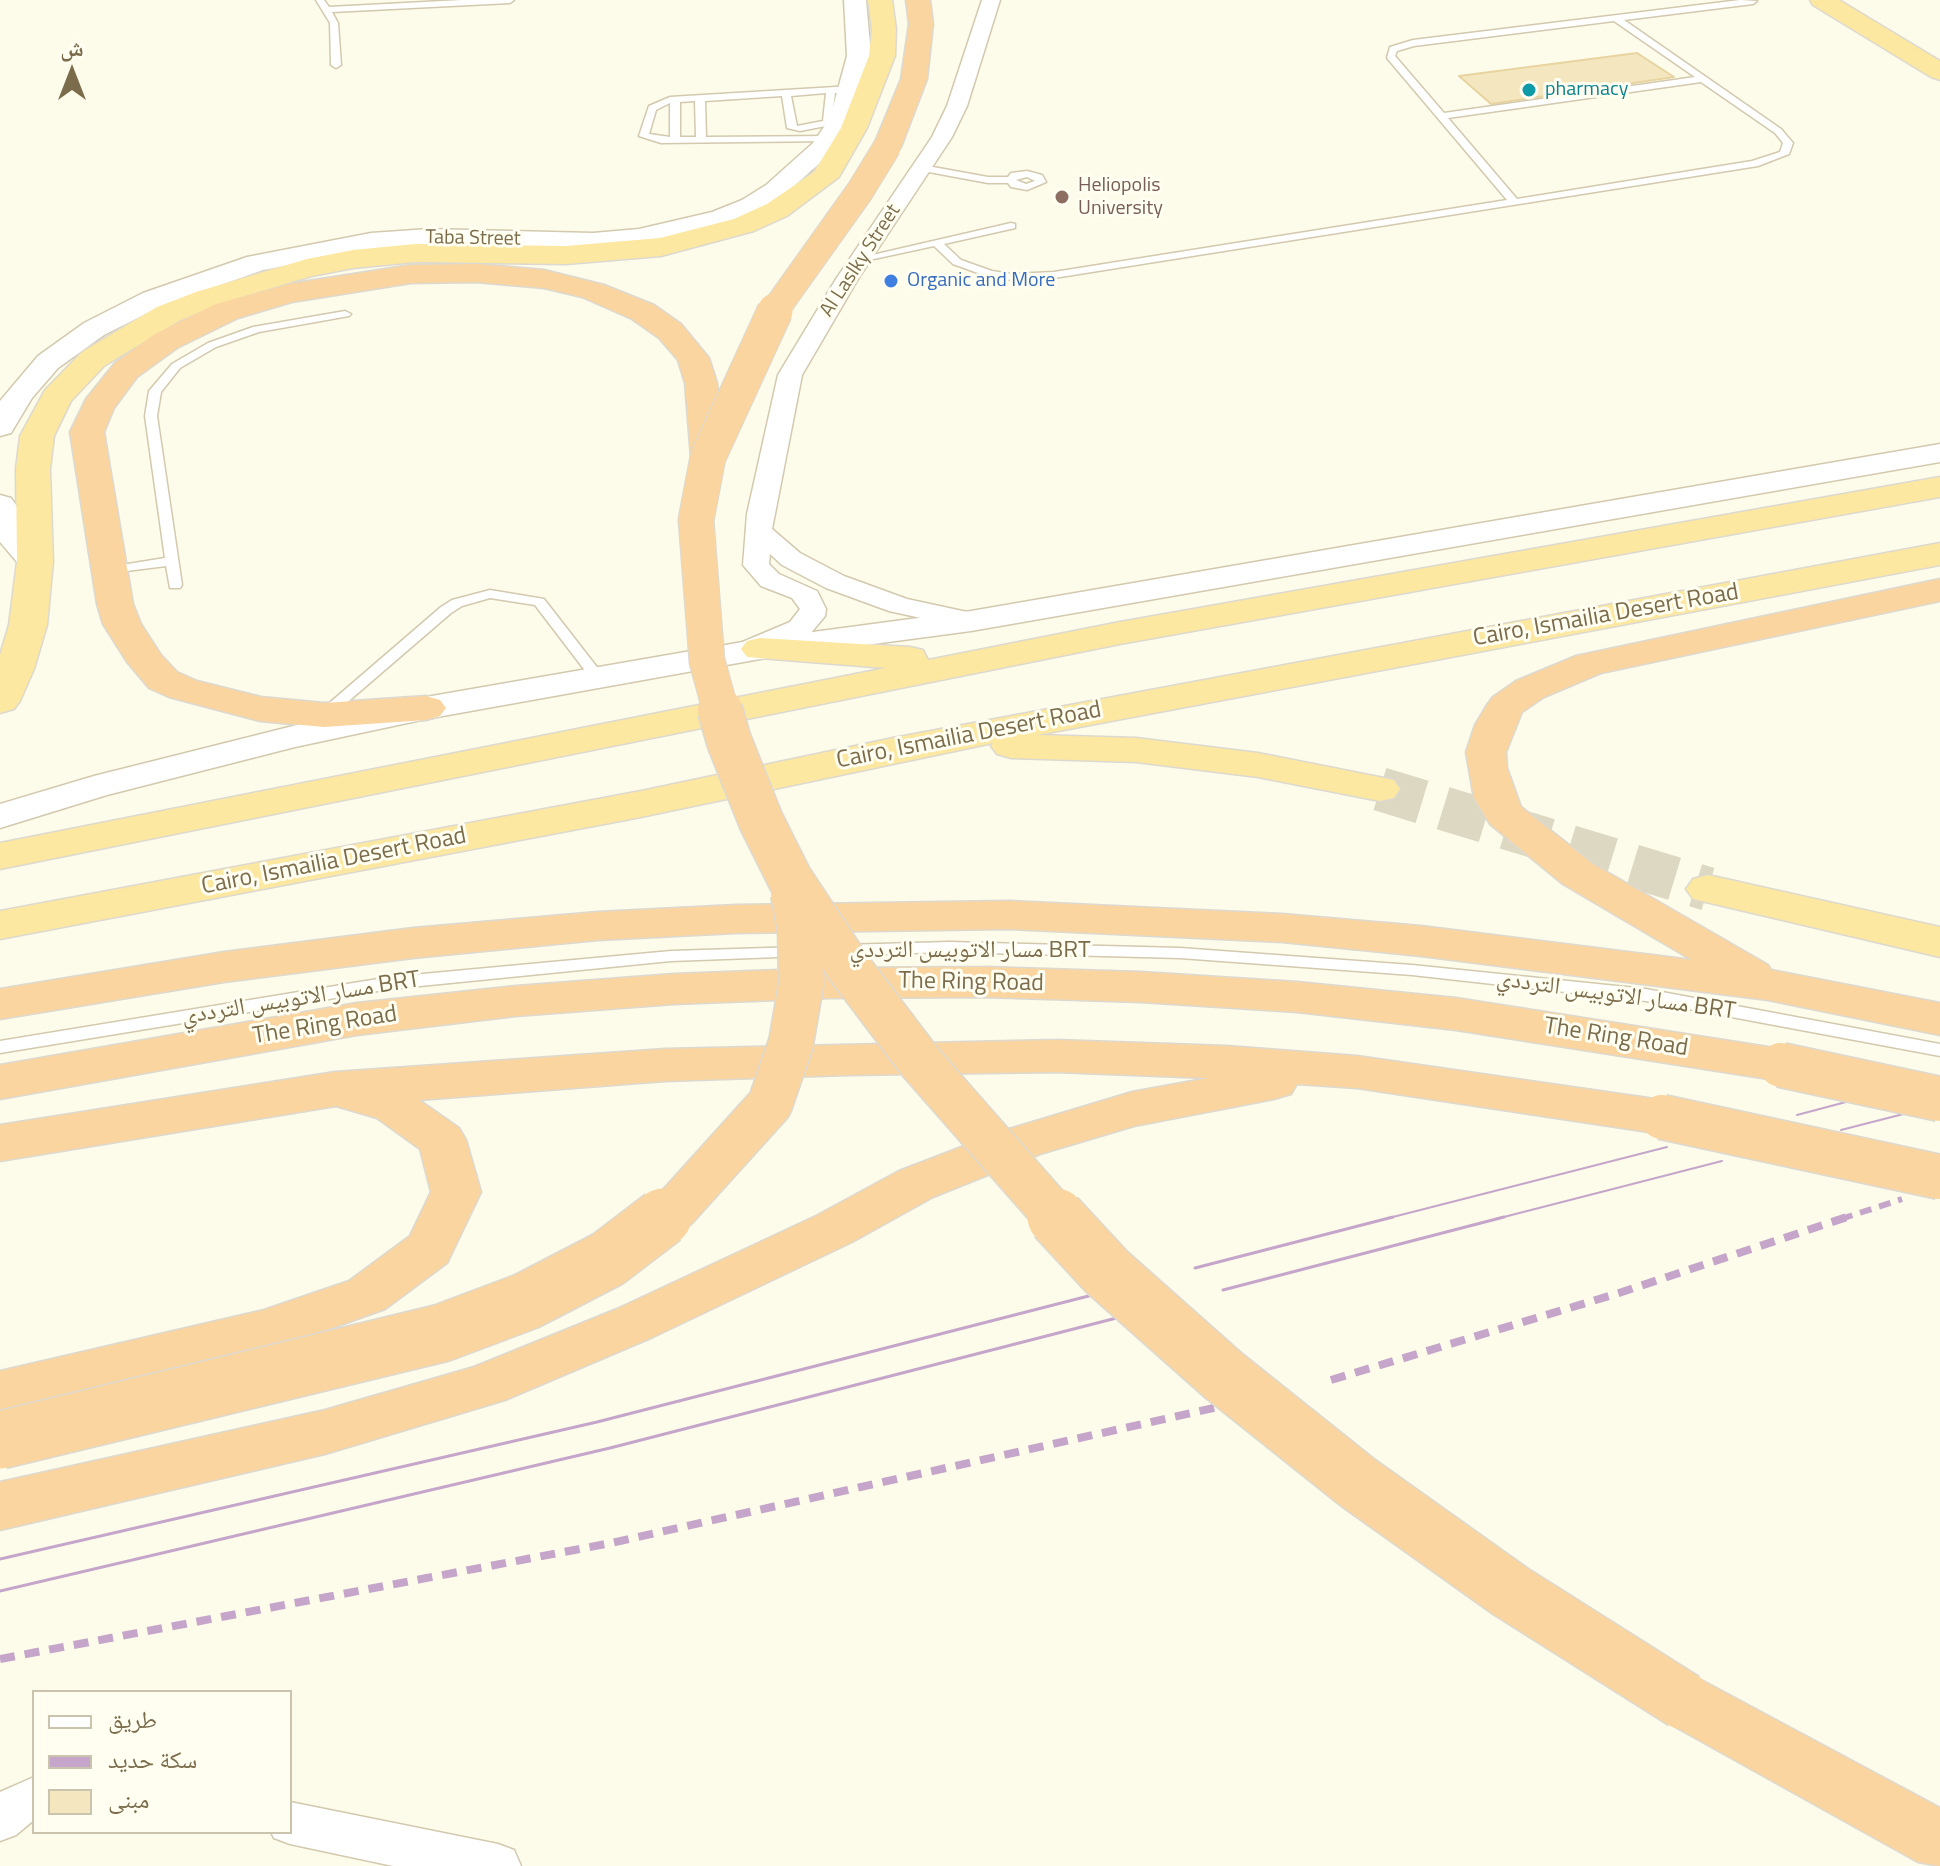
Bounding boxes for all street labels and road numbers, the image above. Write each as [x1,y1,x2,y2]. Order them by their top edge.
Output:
street label: Al Laslky Street [816,200,906,322]
street label: Taba Street [425,226,521,252]
street label: Cairo, Ismailia Desert Road [1471,578,1741,654]
street label: Cairo, Ismailia Desert Road [834,696,1104,776]
street label: Cairo, Ismailia Desert Road [199,822,469,902]
street label: مسار الاتوبيس الترددي BRT [849,937,1091,965]
street label: مسار الاتوبيس الترددي BRT [1495,965,1737,1027]
street label: مسار الاتوبيس الترددي BRT [180,966,422,1032]
street label: The Ring Road [898,967,1044,999]
street label: The Ring Road [251,1000,399,1052]
street label: The Ring Road [1542,1012,1690,1064]

